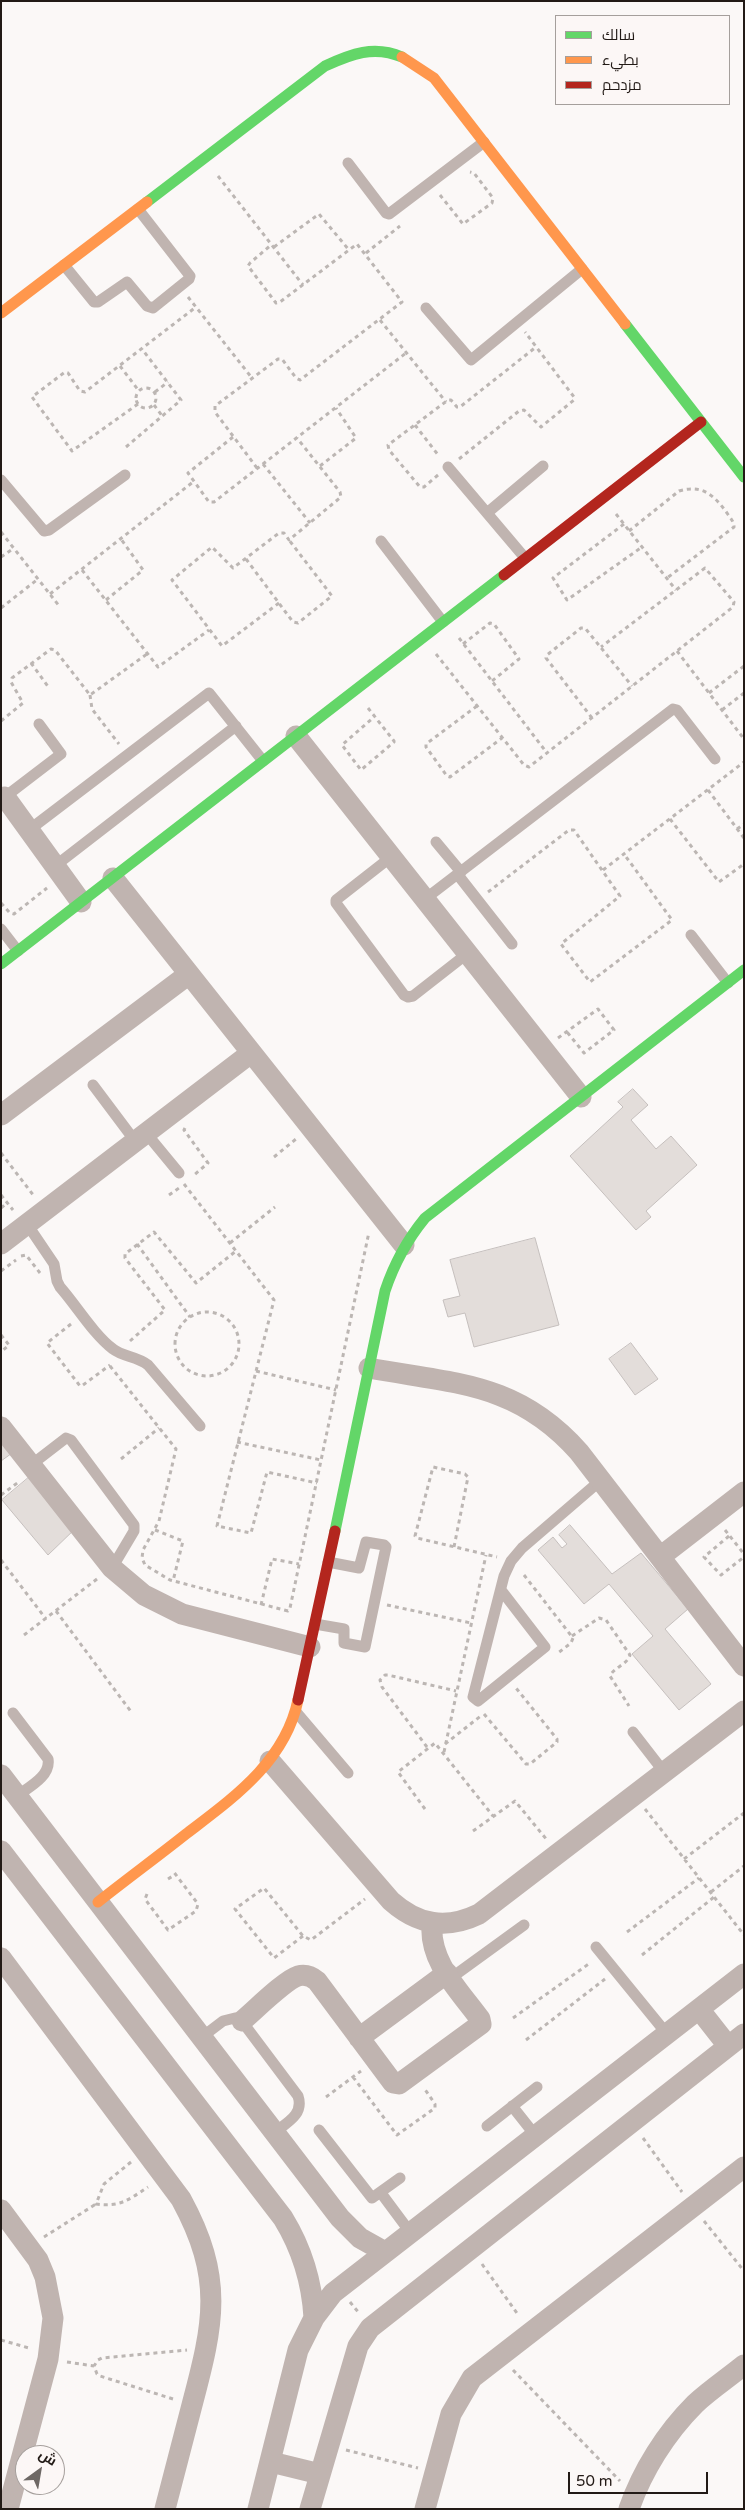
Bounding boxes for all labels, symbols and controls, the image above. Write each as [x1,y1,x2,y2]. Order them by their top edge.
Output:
legend [555,15,730,105]
text: سالك [602,26,635,44]
text: بطيء [602,51,639,69]
text: مزدحم [602,76,642,94]
north arrow [15,2445,65,2495]
text: ش [36,2446,60,2470]
scale bar [570,2462,710,2494]
text: 50 m [576,2472,613,2490]

